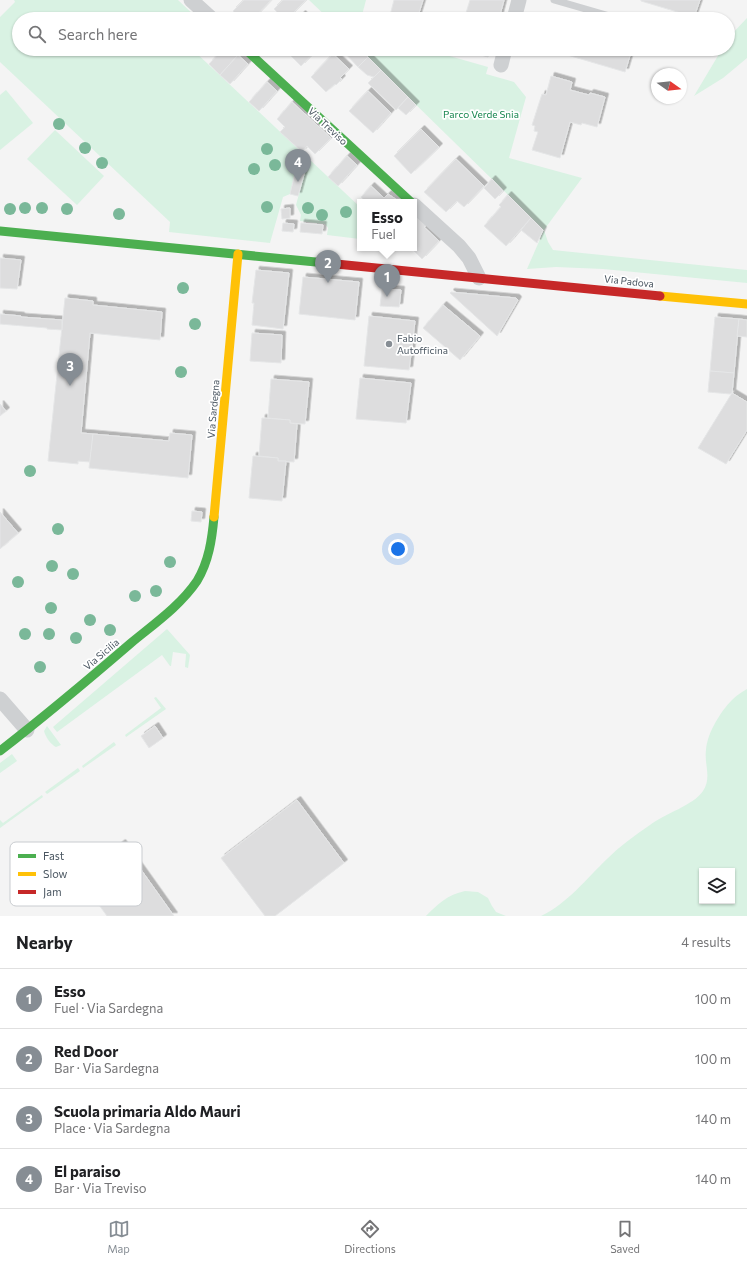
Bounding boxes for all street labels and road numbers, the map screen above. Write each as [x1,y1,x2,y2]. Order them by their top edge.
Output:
street label: Via Treviso [306,105,350,147]
street label: Via Padova [604,272,654,290]
street label: Via Sardegna [204,379,222,439]
street label: Via Sicilia [81,636,121,672]

